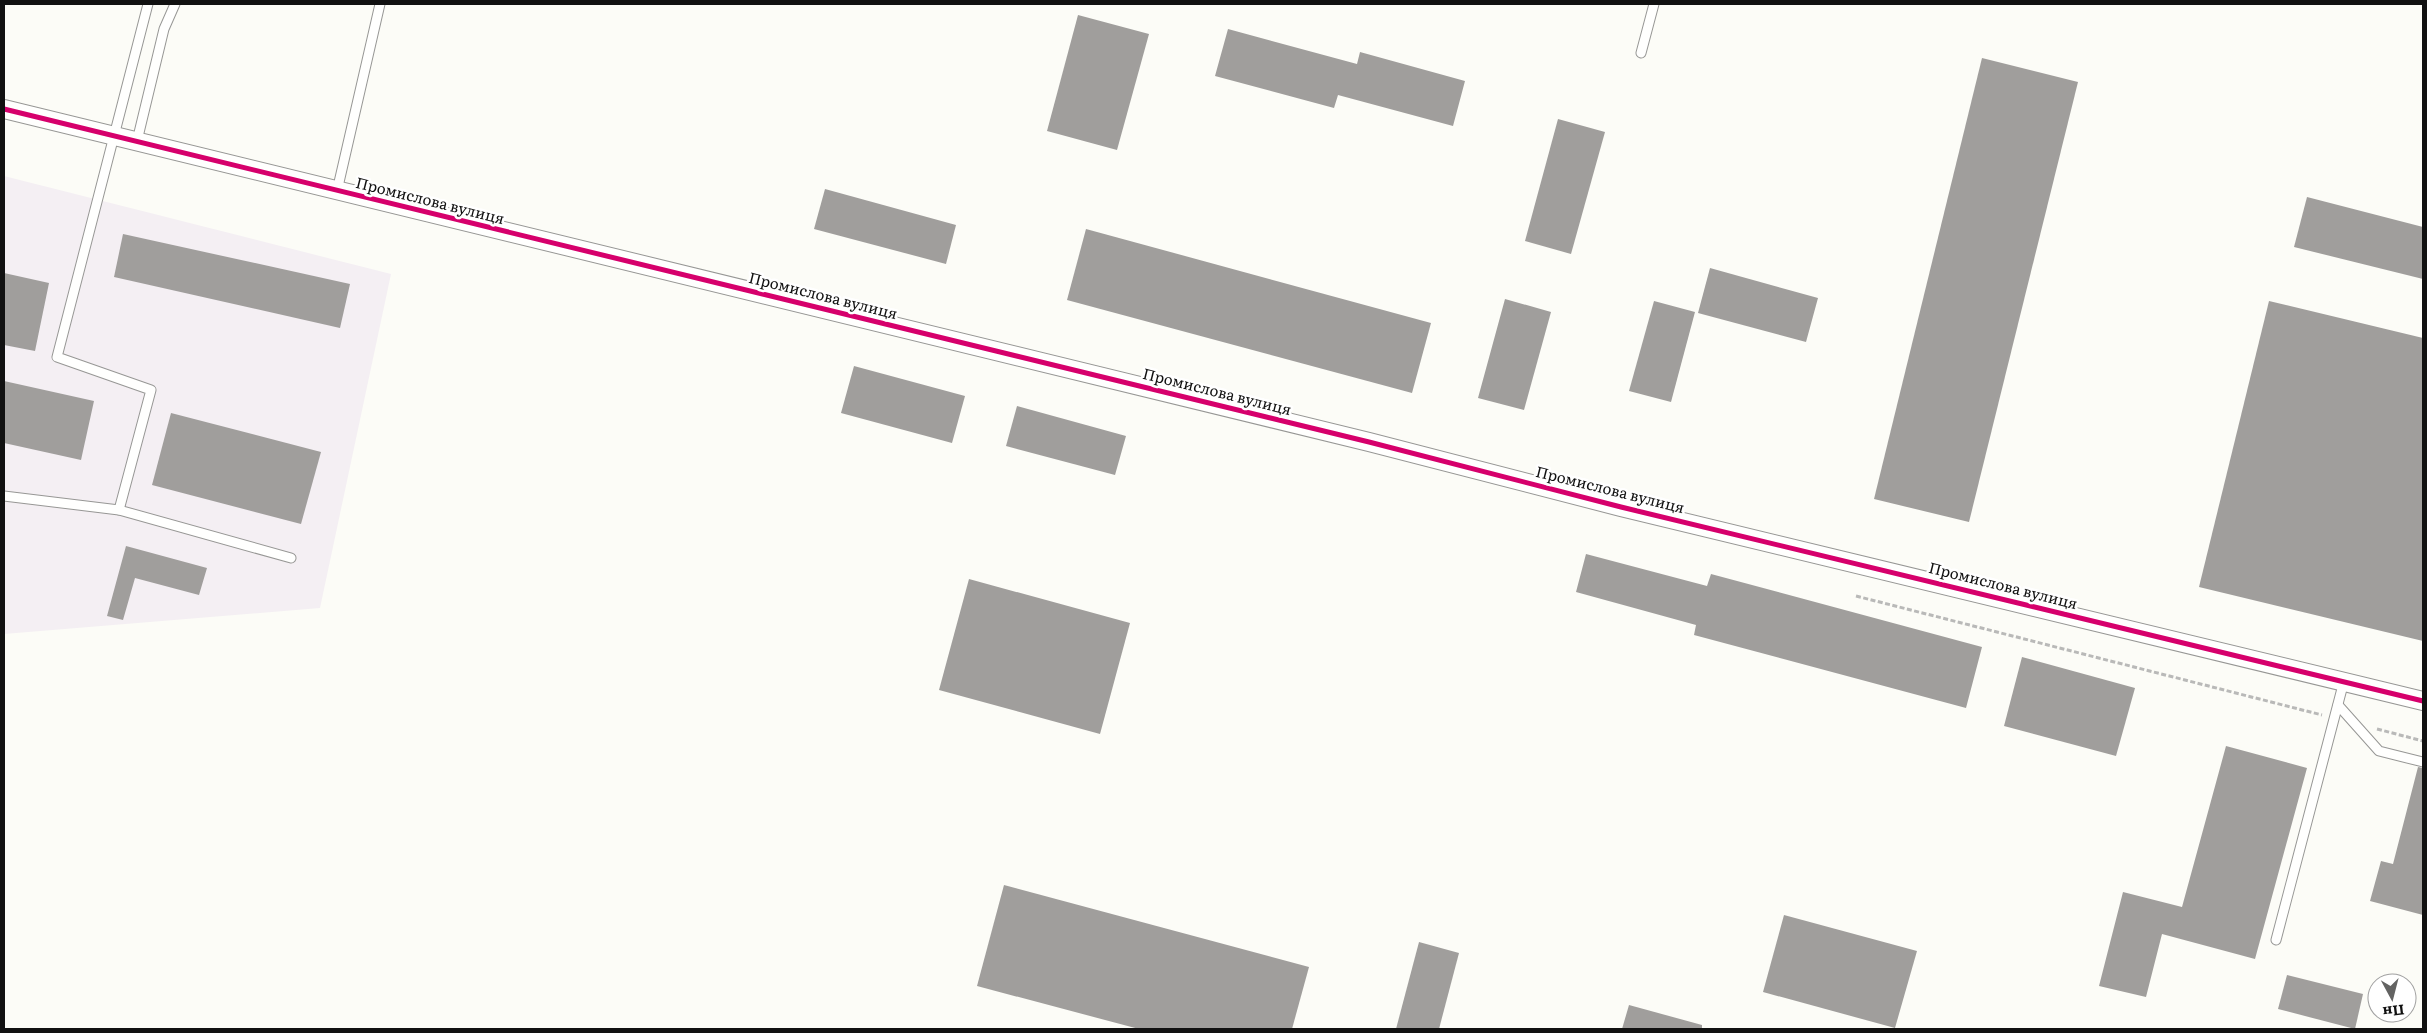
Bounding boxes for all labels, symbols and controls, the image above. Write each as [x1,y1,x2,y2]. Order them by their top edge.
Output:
street label: Промислова вулиця [354,170,507,229]
street label: Промислова вулиця [747,265,900,324]
street label: Промислова вулиця [1141,361,1294,420]
street label: Промислова вулиця [1534,459,1687,518]
street label: Промислова вулиця [1927,555,2080,614]
north arrow [2367,973,2417,1023]
text: Пн [2382,1001,2406,1023]

